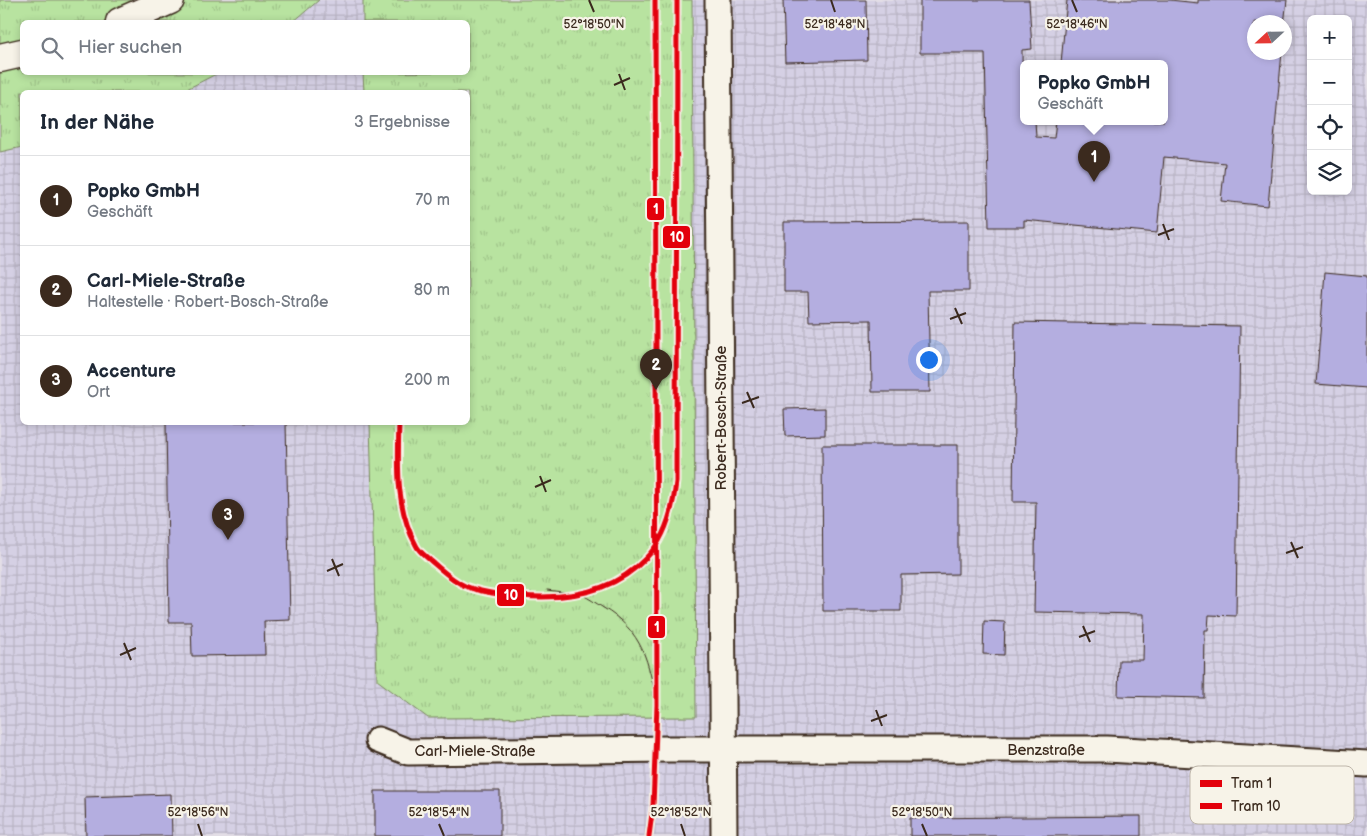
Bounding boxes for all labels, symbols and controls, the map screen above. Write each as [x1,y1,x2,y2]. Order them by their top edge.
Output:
north arrow [1247,15,1292,60]
map controls [1307,15,1352,195]
button: + [1307,15,1352,60]
text: 52°18'50"N [564,17,624,32]
text: 52°18'48"N [804,17,866,32]
text: 52°18'46"N [1046,17,1108,32]
search box [20,20,470,75]
icon: search [38,34,66,62]
text: Hier suchen [78,36,182,59]
popup [1020,60,1168,125]
button: − [1307,60,1352,105]
text: Popko GmbH [1037,72,1151,95]
text: Geschäft [1037,95,1103,114]
button: locate [1307,105,1352,150]
text: In der Nähe [40,110,154,135]
text: 3 Ergebnisse [354,113,450,132]
pin: 1 [1078,141,1110,182]
button: layers [1307,150,1352,195]
text: Popko GmbH [87,180,200,203]
text: 1 [53,191,59,210]
text: 70 m [415,191,450,210]
line badge: 1 [646,197,665,221]
text: 1 [653,201,659,218]
text: Geschäft [87,203,153,222]
line badge: 10 [662,225,691,249]
text: 10 [670,229,685,246]
text: Carl-Miele-Straße [87,270,245,293]
text: 2 [51,281,61,300]
text: 80 m [414,281,450,300]
text: Haltestelle · Robert-Bosch-Straße [87,293,328,312]
street label: Robert-Bosch-Straße [712,346,731,490]
your location [916,347,942,373]
pin: 2 [640,349,672,390]
text: Accenture [87,360,176,383]
text: 3 [51,371,61,390]
text: 200 m [404,371,450,390]
text: Ort [87,383,110,402]
pin: 3 [212,499,244,540]
line badge: 10 [496,583,525,607]
text: 10 [504,587,519,604]
line badge: 1 [647,615,666,639]
text: 1 [654,619,660,636]
street label: Benzstraße [1007,741,1085,760]
street label: Carl-Miele-Straße [415,742,536,761]
legend [1190,766,1354,824]
text: Tram 1 [1231,775,1272,792]
text: Tram 10 [1231,798,1280,815]
text: 52°18'56"N [167,805,229,820]
text: 52°18'54"N [408,805,470,820]
text: 52°18'52"N [651,805,711,820]
text: 52°18'50"N [892,805,952,820]

